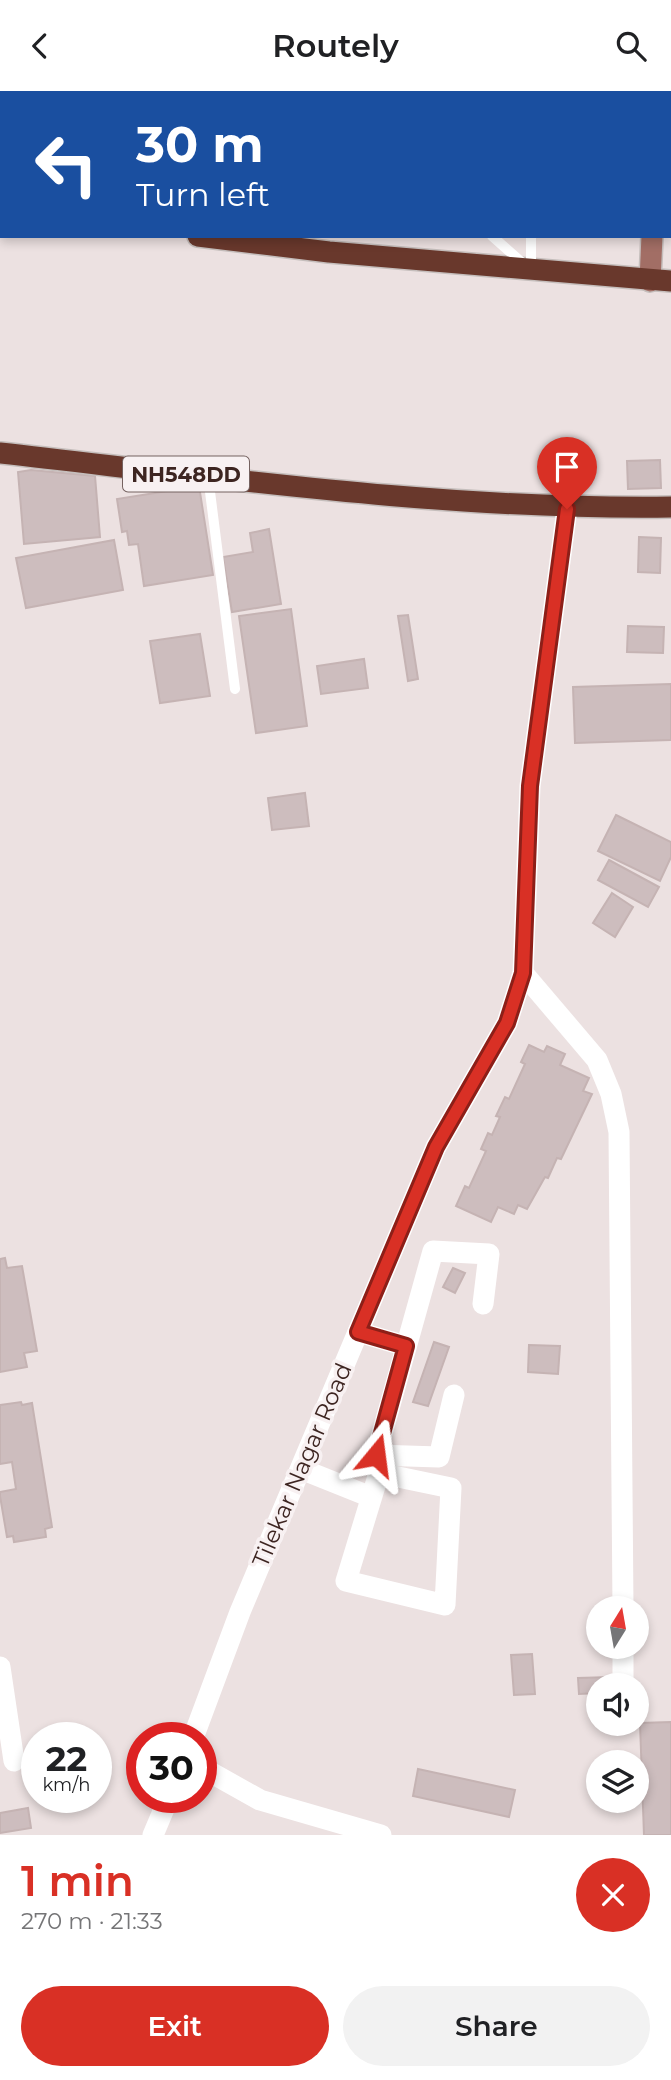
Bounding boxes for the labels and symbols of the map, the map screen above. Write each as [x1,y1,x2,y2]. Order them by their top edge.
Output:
pin [537,437,597,509]
road number: NH548DD [123,457,249,491]
street label: Tilekar Nagar Road [246,1359,358,1571]
position arrow [339,1418,413,1492]
north arrow [586,1596,649,1659]
speed limit sign: 30 [126,1722,217,1813]

